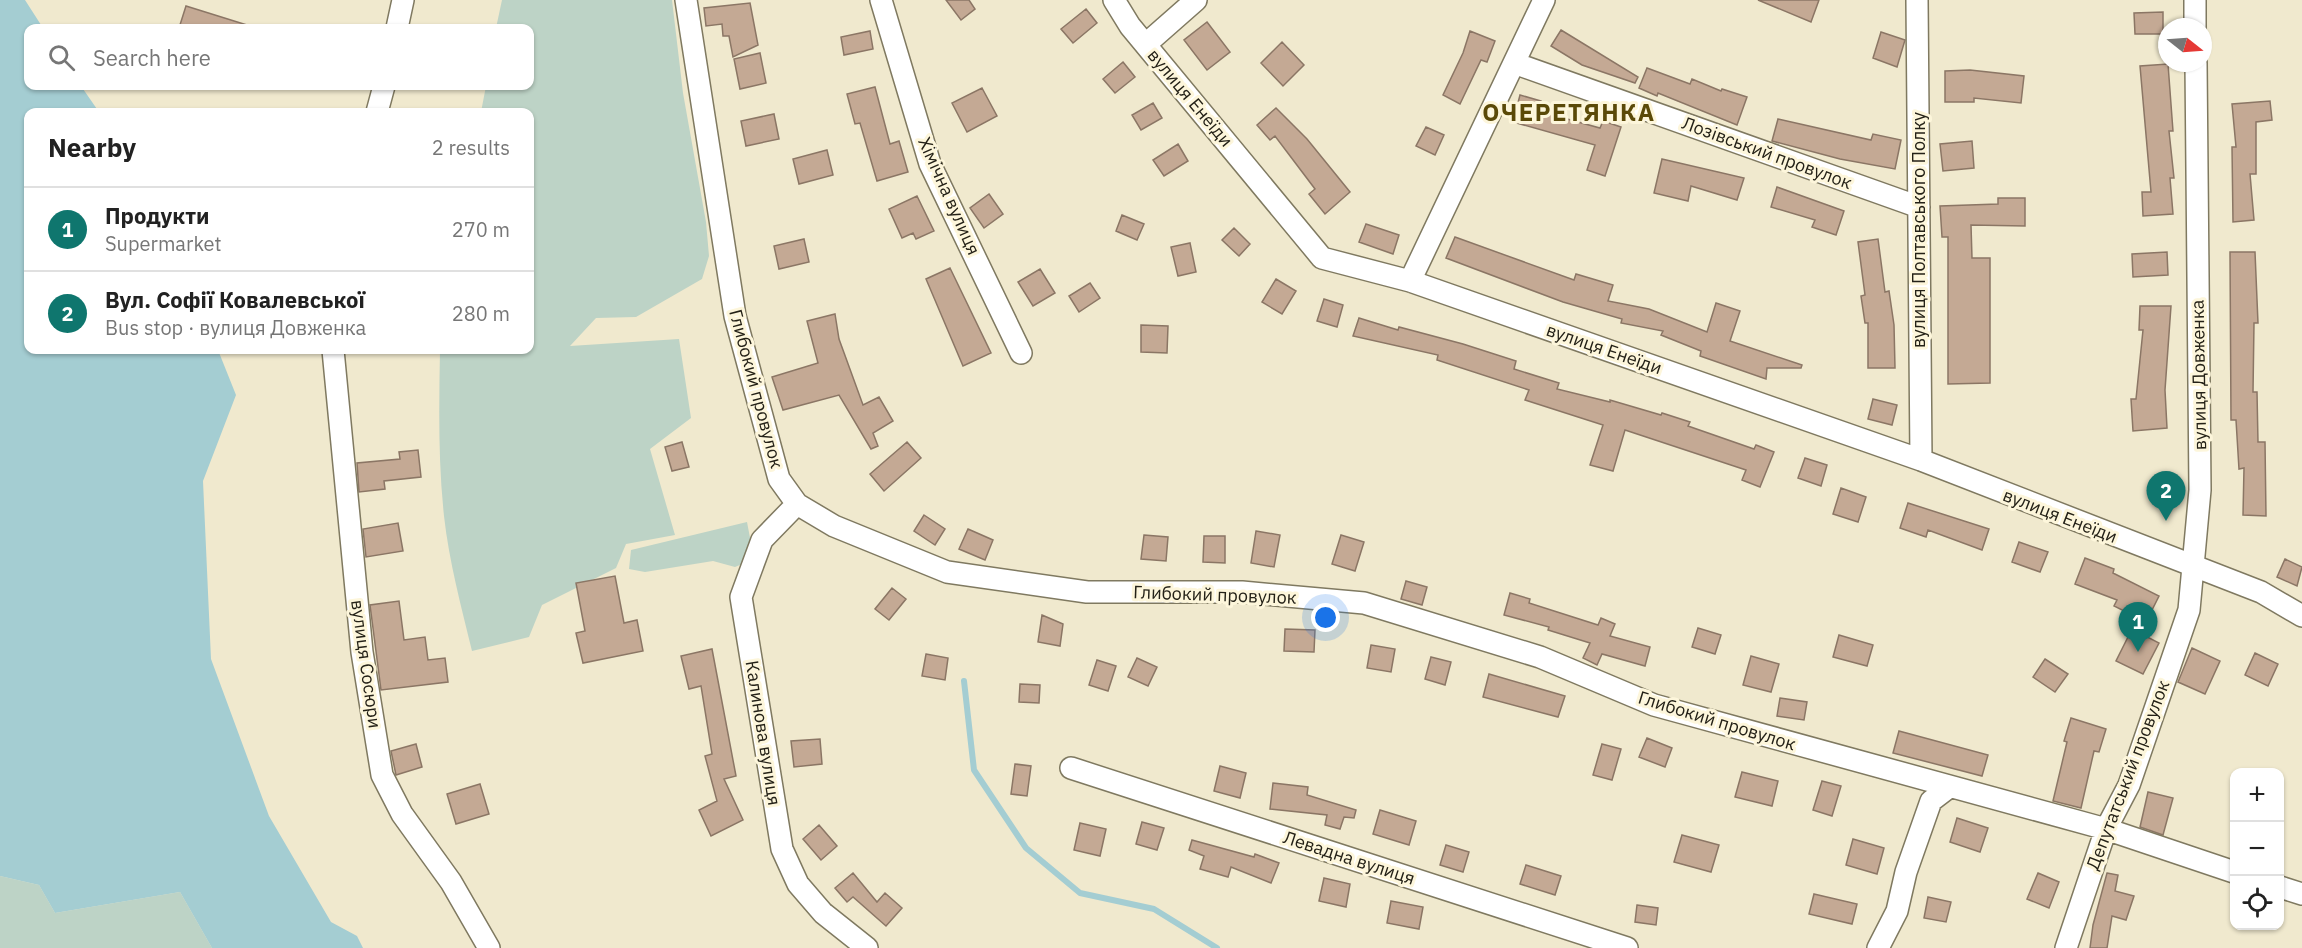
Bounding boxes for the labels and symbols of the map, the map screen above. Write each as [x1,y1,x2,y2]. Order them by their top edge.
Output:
north arrow [2158,18,2212,72]
street label: вулиця Енеїди [1143,44,1238,151]
district label: ОЧЕРЕТЯНКА [1482,96,1656,128]
street label: Лозівський провулок [1679,111,1855,194]
street label: вулиця Полтавського Полку [1907,112,1930,348]
street label: Хімічна вулиця [913,133,986,258]
street label: вулиця Довженка [2186,299,2211,450]
street label: Глибокий провулок [724,307,789,471]
street label: вулиця Енеїди [1543,318,1665,379]
pin: 2 [2146,472,2186,521]
street label: вулиця Енеїди [2000,483,2121,548]
street label: Глибокий провулок [1133,580,1297,609]
street label: вулиця Сосюри [346,598,387,730]
pin: 1 [2118,602,2158,652]
your location [1311,603,1340,632]
street label: Калинова вулиця [741,659,786,807]
street label: Депутатський провулок [2081,677,2174,873]
street label: Глибокий провулок [1636,686,1799,755]
street label: Левадна вулиця [1280,825,1418,890]

